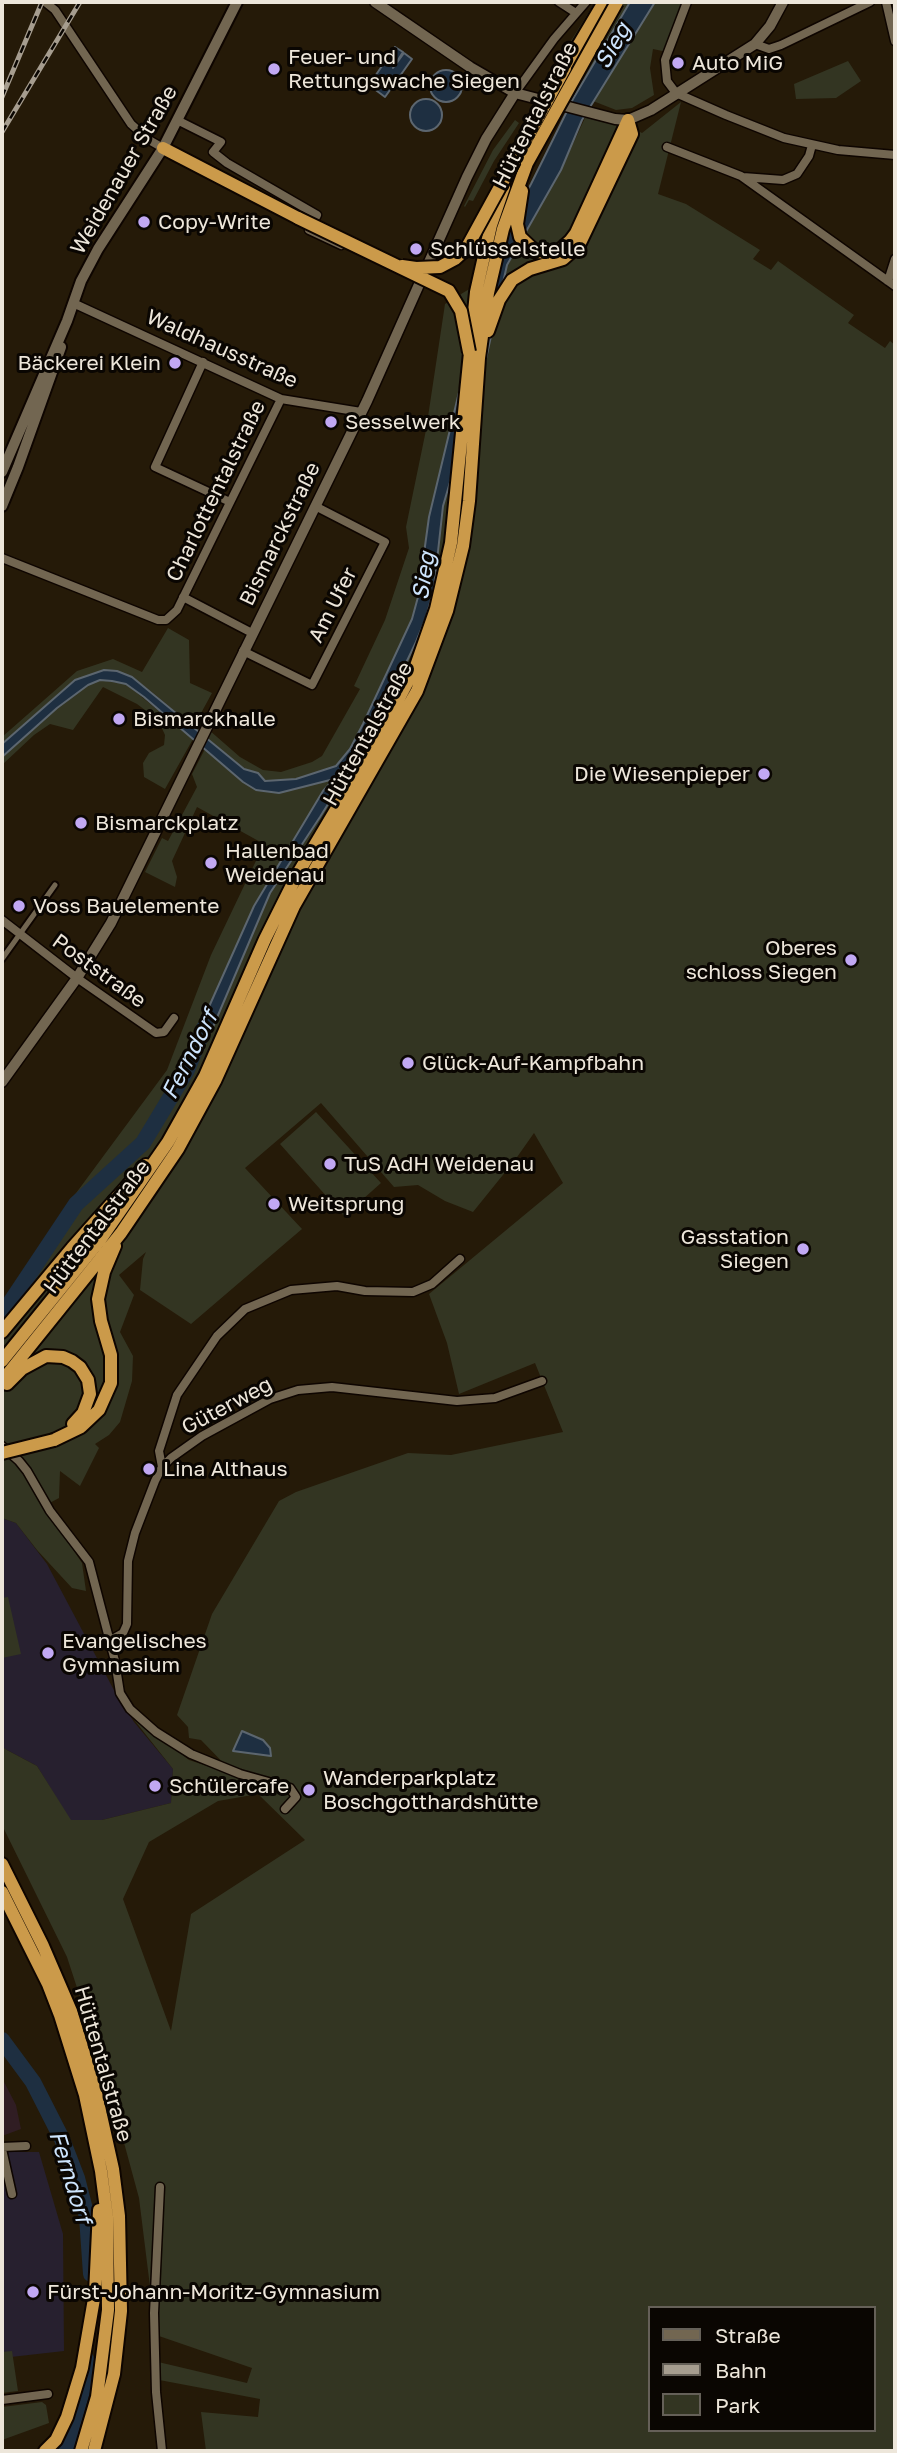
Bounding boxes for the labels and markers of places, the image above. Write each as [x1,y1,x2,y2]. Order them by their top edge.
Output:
place label: Feuer- und Rettungswache Siegen [288,44,520,94]
place label: Auto MiG [692,50,783,76]
marker: Auto MiG [670,55,686,71]
marker: Feuer- und Rettungswache Siegen [266,61,282,77]
place label: Copy-Write [158,209,271,235]
marker: Copy-Write [136,214,152,230]
place label: Schlüsselstelle [430,236,586,262]
marker: Schlüsselstelle [408,241,424,257]
place label: Bäckerei Klein [17,350,161,376]
marker: Bäckerei Klein [167,355,183,371]
place label: Sesselwerk [345,409,461,435]
marker: Sesselwerk [323,414,339,430]
place label: Bismarckhalle [133,706,276,732]
marker: Bismarckhalle [111,711,127,727]
place label: Die Wiesenpieper [574,761,750,787]
marker: Die Wiesenpieper [756,766,772,782]
place label: Bismarckplatz [95,810,238,836]
marker: Bismarckplatz [73,815,89,831]
place label: Hallenbad Weidenau [225,838,329,888]
marker: Hallenbad Weidenau [203,855,219,871]
place label: Voss Bauelemente [33,893,219,919]
marker: Voss Bauelemente [11,898,27,914]
place label: Oberes schloss Siegen [686,935,837,985]
marker: Oberes schloss Siegen [843,952,859,968]
place label: Glück-Auf-Kampfbahn [422,1050,644,1076]
marker: Glück-Auf-Kampfbahn [400,1055,416,1071]
place label: TuS AdH Weidenau [344,1151,534,1177]
marker: TuS AdH Weidenau [322,1156,338,1172]
place label: Weitsprung [288,1191,404,1217]
marker: Weitsprung [266,1196,282,1212]
place label: Gasstation Siegen [680,1224,789,1274]
marker: Gasstation Siegen [795,1241,811,1257]
place label: Lina Althaus [163,1456,288,1482]
marker: Lina Althaus [141,1461,157,1477]
place label: Evangelisches Gymnasium [62,1628,207,1678]
marker: Evangelisches Gymnasium [40,1645,56,1661]
place label: Wanderparkplatz Boschgotthardshütte [323,1765,538,1815]
place label: Schülercafe [169,1773,289,1799]
marker: Schülercafe [147,1778,163,1794]
marker: Wanderparkplatz Boschgotthardshütte [301,1782,317,1798]
place label: Fürst-Johann-Moritz-Gymnasium [47,2279,380,2305]
marker: Fürst-Johann-Moritz-Gymnasium [25,2284,41,2300]

